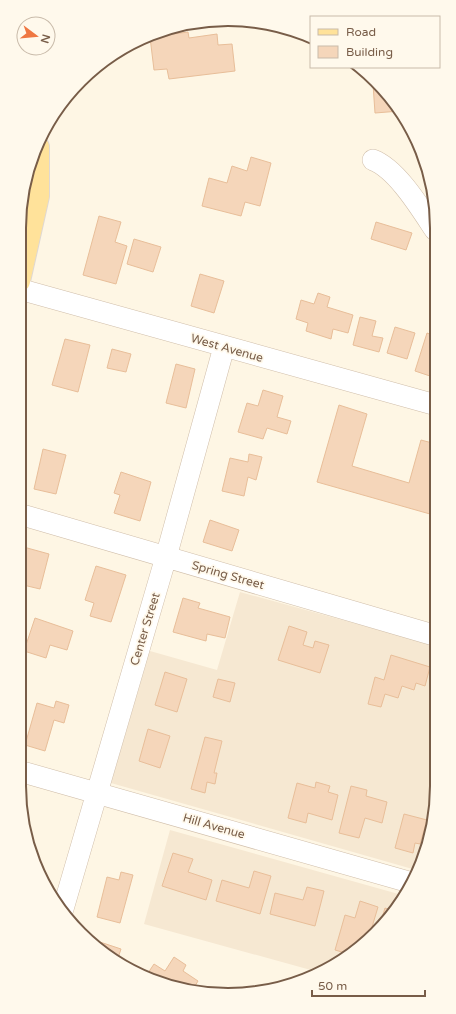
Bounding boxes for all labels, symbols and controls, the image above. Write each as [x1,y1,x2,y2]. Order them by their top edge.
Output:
north arrow [16,16,56,56]
legend [310,16,440,68]
text: Road [346,25,376,39]
text: N [38,33,53,45]
text: Building [346,45,393,59]
street label: West Avenue [189,331,265,365]
street label: Spring Street [190,558,266,592]
street label: Center Street [127,591,163,667]
street label: Hill Avenue [181,810,247,842]
scale bar [312,972,425,998]
text: 50 m [318,979,347,993]

